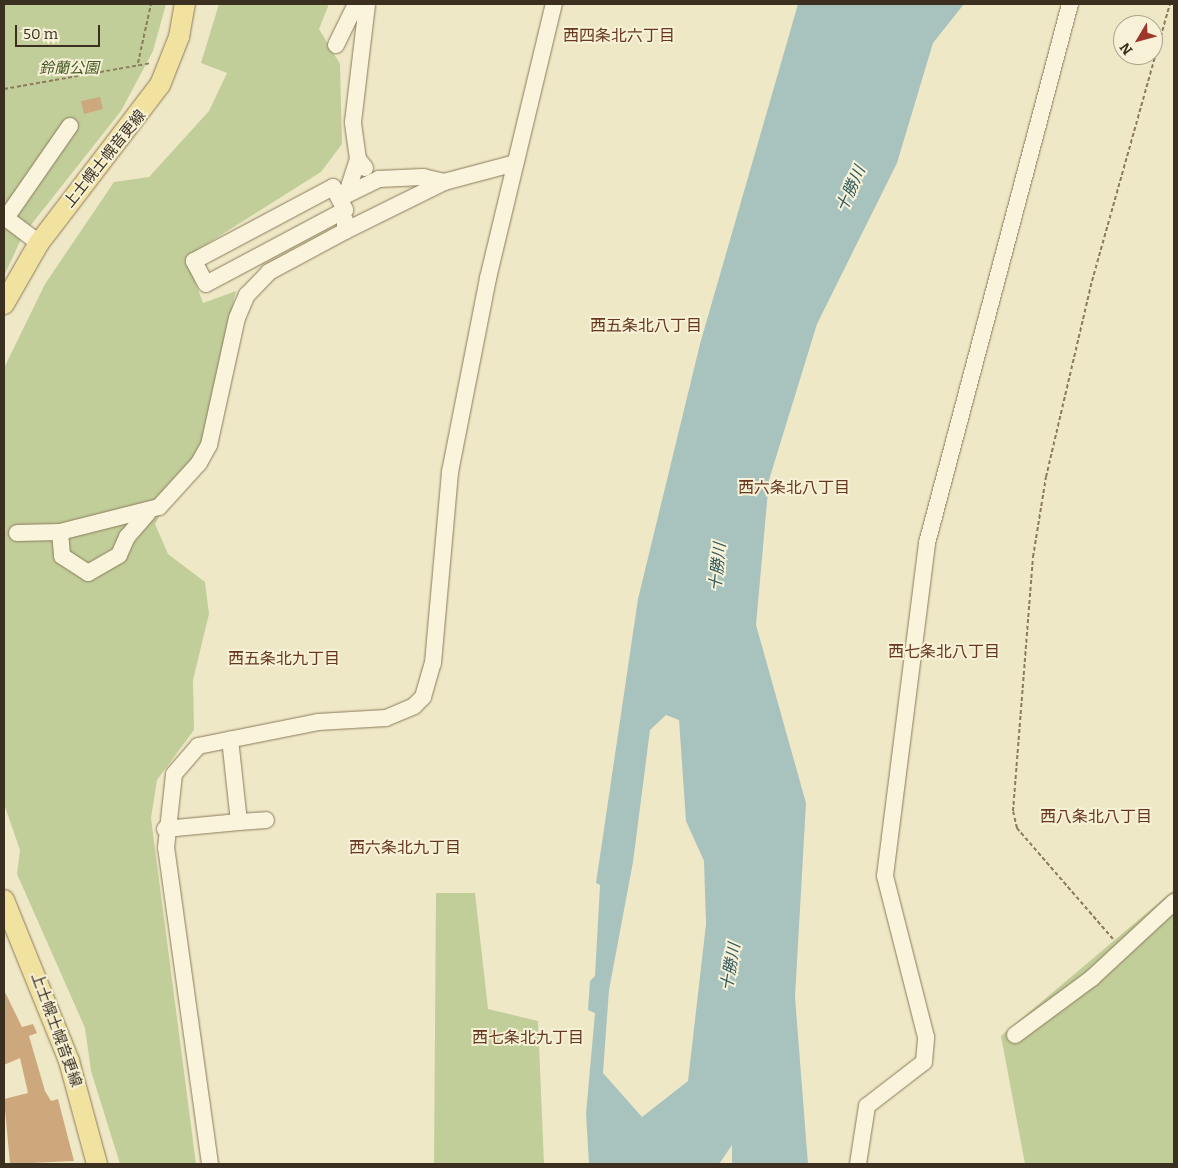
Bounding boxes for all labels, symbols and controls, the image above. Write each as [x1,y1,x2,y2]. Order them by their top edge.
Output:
scale bar [18,15,102,47]
north arrow [1113,15,1163,65]
text: 50 m [23,25,58,43]
district label: 西四条北六丁目 [563,26,675,46]
text: N [1116,39,1136,58]
park label: 鈴蘭公園 [39,60,99,78]
street label: 上士幌士幌音更線 [60,107,150,211]
water label: 十勝川 [832,163,870,215]
district label: 西五条北八丁目 [590,316,702,336]
district label: 西六条北八丁目 [738,478,850,498]
water label: 十勝川 [706,542,730,592]
district label: 西七条北八丁目 [888,642,1000,662]
district label: 西五条北九丁目 [228,649,340,669]
district label: 西八条北八丁目 [1040,807,1152,827]
district label: 西六条北九丁目 [349,838,461,858]
water label: 十勝川 [717,942,745,992]
street label: 上士幌士幌音更線 [27,971,85,1089]
district label: 西七条北九丁目 [472,1028,584,1048]

